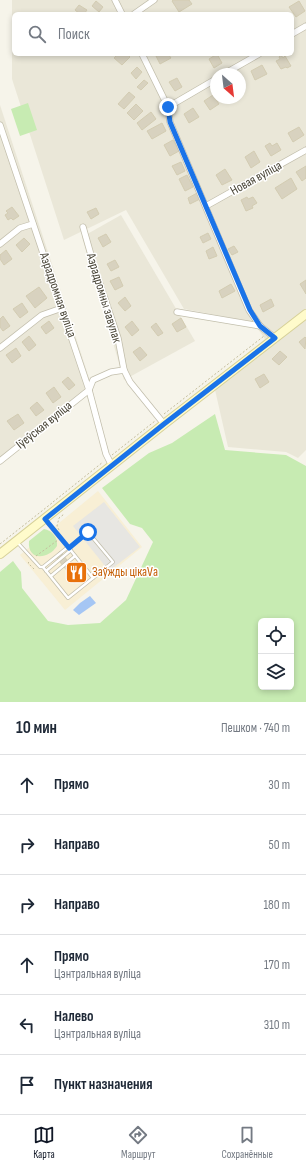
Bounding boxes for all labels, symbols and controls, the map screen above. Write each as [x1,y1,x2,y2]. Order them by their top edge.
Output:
search box [12,12,294,56]
icon: search [26,23,48,45]
text: Поиск [58,25,90,44]
north arrow [210,68,246,104]
route end [159,98,177,116]
street label: Новая вуліца [227,157,285,199]
street label: Аэрадромная вуліца [36,250,80,340]
street label: Аэрадромны завулак [83,250,125,345]
street label: Іўеўская вуліца [13,398,75,452]
route start [79,523,97,541]
restaurant icon: Заўжды цікаVа [64,559,90,585]
place label: Заўжды цікаVа [92,564,158,580]
map controls [258,618,294,690]
button: locate [258,618,294,654]
button: layers [258,654,294,690]
text: 10 мин [16,718,57,738]
text: Пешком · 740 m [221,720,290,736]
icon: ahead [16,774,38,796]
text: Прямо [54,775,89,794]
text: 30 m [268,777,290,793]
icon: right [16,834,38,856]
text: Направо [54,835,100,854]
text: 50 m [269,837,290,853]
icon: right [16,894,38,916]
text: Направо [54,895,100,914]
text: 180 m [264,897,290,913]
text: Прямо [54,947,89,966]
icon: ahead [16,954,38,976]
text: 170 m [264,957,290,973]
text: Цэнтральная вуліца [54,966,141,982]
text: Налево [54,1007,94,1026]
icon: left [16,1014,38,1036]
text: 310 m [264,1017,290,1033]
text: Цэнтральная вуліца [54,1026,141,1042]
icon: arrive [16,1074,38,1096]
text: Пункт назначения [54,1075,152,1094]
tab: Карта [33,1124,55,1161]
tab: Маршрут [121,1124,156,1161]
tab: Сохранённые [222,1124,273,1161]

